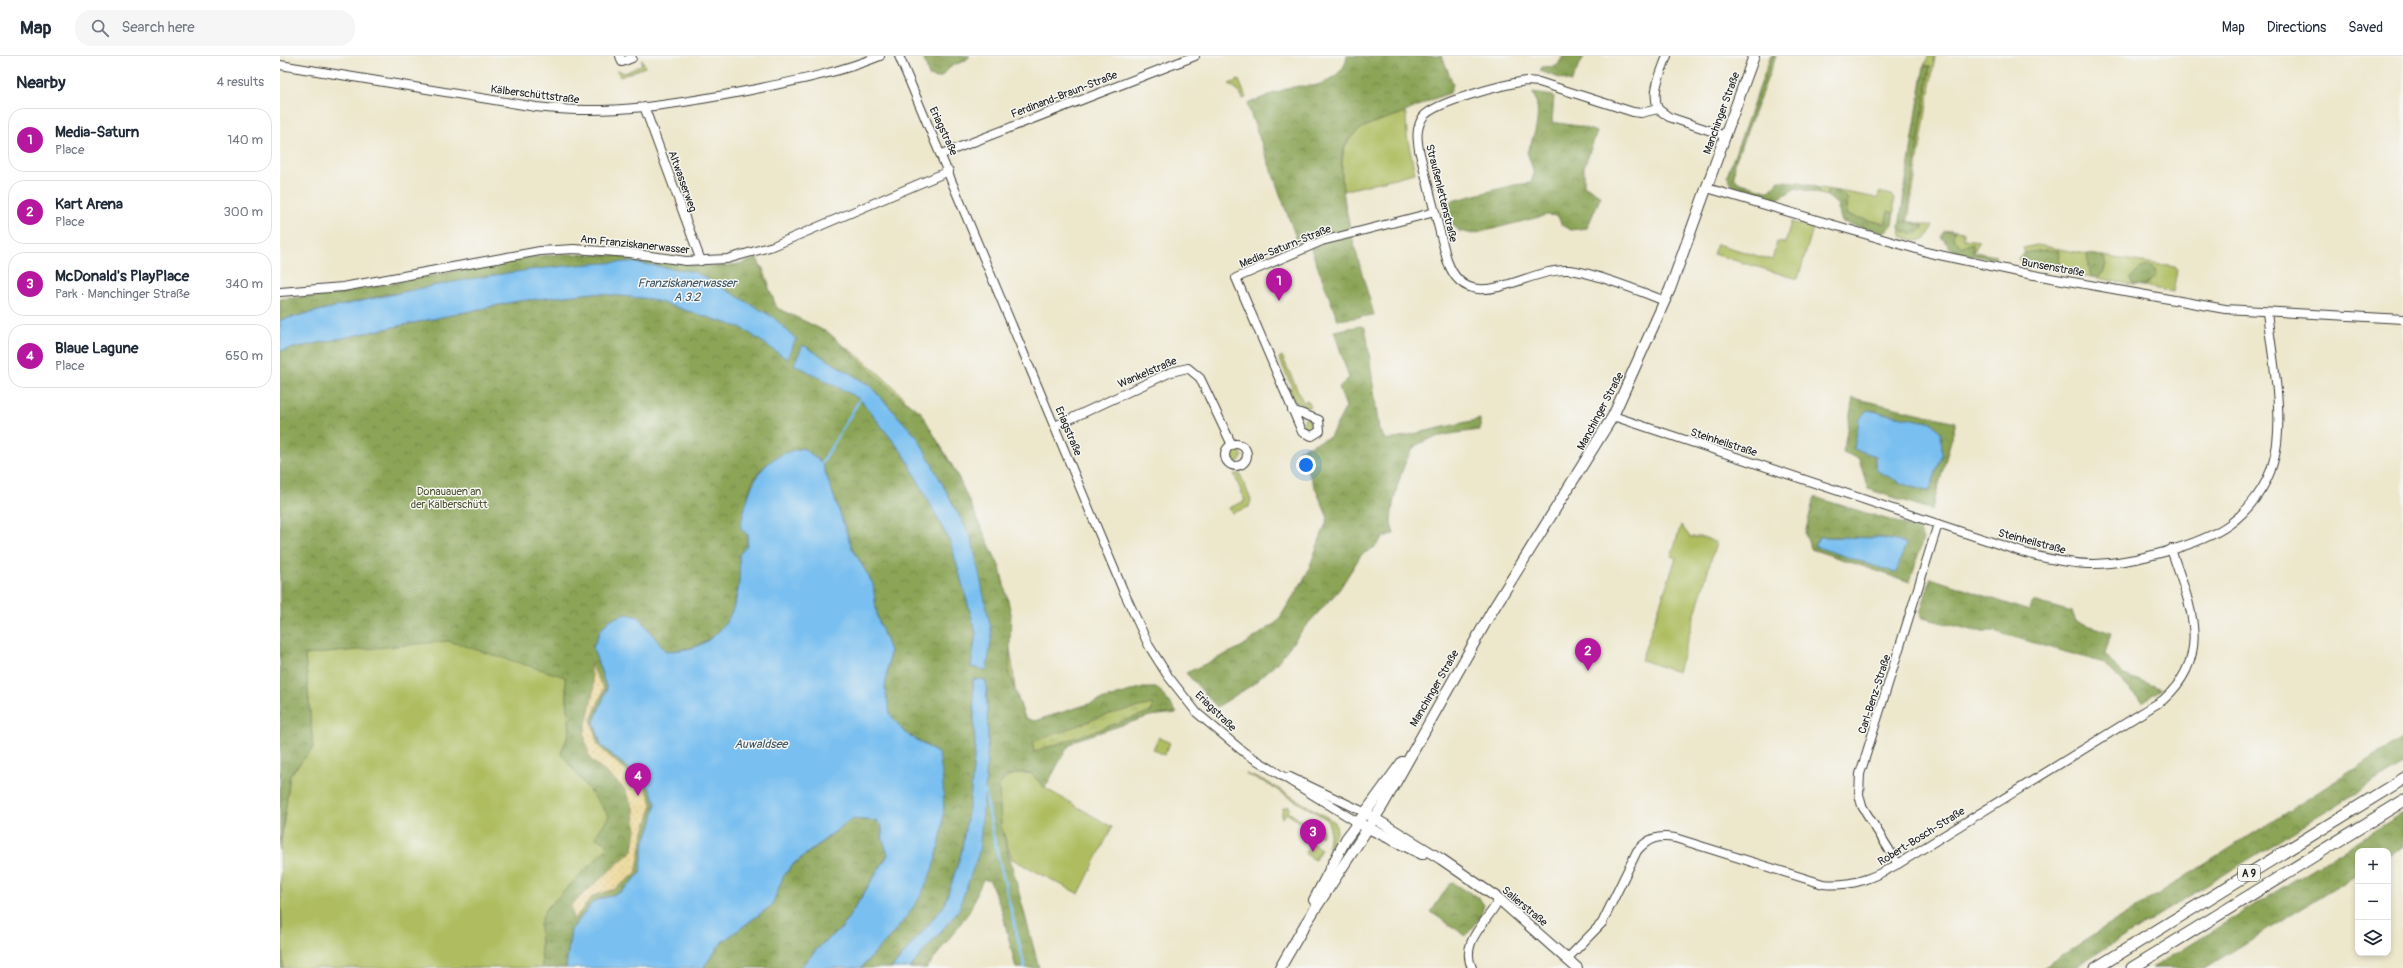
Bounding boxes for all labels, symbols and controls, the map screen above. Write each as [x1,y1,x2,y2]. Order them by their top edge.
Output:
search box [75,10,355,46]
text: Map [20,16,51,40]
icon: search [89,17,111,39]
text: Search here [121,18,195,37]
text: Map [2222,19,2245,36]
text: Directions [2267,19,2326,36]
text: Saved [2348,19,2383,36]
street label: Ferdinand-Braun-Straße [1009,68,1120,121]
street label: Manchinger Straße [1701,70,1743,156]
text: Nearby [16,72,65,93]
text: 4 results [217,74,264,90]
street label: Kälberschüttstraße [490,83,581,106]
street label: Eriagstraße [927,105,961,158]
text: Media-Saturn [55,123,139,142]
text: 1 [27,132,33,148]
text: 140 m [227,132,263,148]
text: Place [55,142,84,158]
street label: Straußenlettenstraße [1423,143,1460,244]
street label: Altwasserweg [665,149,700,214]
text: Kart Arena [55,195,123,214]
text: 2 [26,204,34,220]
text: 300 m [224,204,263,220]
text: Place [55,214,84,230]
street label: Media-Saturn-Straße [1237,222,1333,271]
street label: Am Franziskanerwasser [580,232,690,257]
street label: Bunsenstraße [2020,256,2086,280]
text: McDonald's PlayPlace [55,267,189,286]
pin: 1 [1266,268,1292,301]
text: 3 [26,276,34,292]
text: 340 m [225,276,263,292]
water label: Franziskanerwasser A 3.2 [637,276,738,305]
text: Park · Manchinger Straße [55,286,190,302]
text: Blaue Lagune [55,339,138,358]
text: 4 [26,348,34,364]
text: 650 m [225,348,263,364]
street label: Wankelstraße [1116,354,1179,391]
text: Place [55,358,84,374]
street label: Manchinger Straße [1574,370,1627,452]
street label: Eriagstraße [1052,405,1085,458]
street label: Steinheilstraße [1689,426,1759,460]
your location [1296,455,1316,475]
park label: Donauauen an der Kälberschütt [411,485,488,511]
street label: Steinheilstraße [1997,526,2068,557]
pin: 2 [1575,638,1601,671]
street label: Manchinger Straße [1407,647,1462,729]
street label: Carl-Benz-Straße [1856,652,1894,735]
street label: Eriagstraße [1192,689,1239,735]
water label: Auwaldsee [735,737,789,752]
pin: 4 [625,763,651,796]
street label: Robert-Bosch-Straße [1875,804,1968,868]
pin: 3 [1300,819,1326,852]
map controls [2355,848,2391,956]
button: + [2355,848,2391,884]
road number: A 9 [2238,865,2260,881]
street label: Salierstraße [1499,884,1550,929]
button: − [2355,884,2391,920]
button: layers [2355,920,2391,956]

